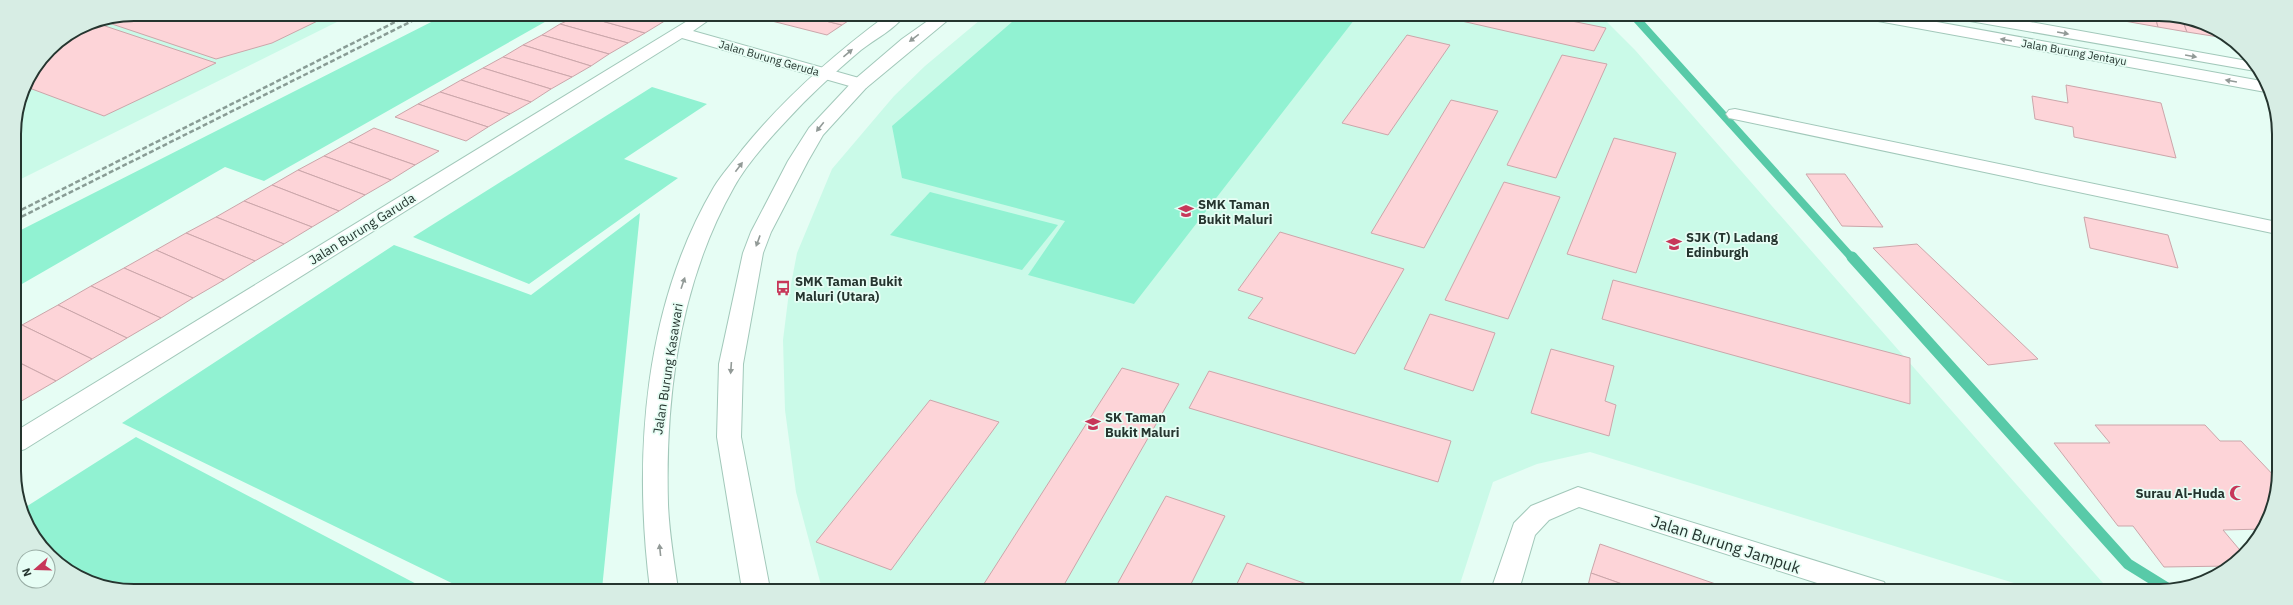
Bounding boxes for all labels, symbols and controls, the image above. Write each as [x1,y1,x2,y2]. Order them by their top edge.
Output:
one-way arrow [2057,30,2069,36]
one-way arrow [909,34,920,42]
one-way arrow [2000,36,2013,42]
street label: Jalan Burung Jentayu [2020,36,2128,68]
street label: Jalan Burung Geruda [717,37,821,79]
one-way arrow [843,48,853,57]
one-way arrow [2185,53,2197,59]
one-way arrow [2225,78,2237,84]
one-way arrow [816,122,825,133]
one-way arrow [735,161,743,172]
street label: Jalan Burung Garuda [306,189,418,269]
place label: SMK Taman Bukit Maluri [1198,196,1272,228]
school or university icon: SMK Taman Bukit Maluri [1177,202,1195,220]
place label: SJK (T) Ladang Edinburgh [1686,229,1779,261]
one-way arrow [754,235,760,247]
school or university icon: SJK (T) Ladang Edinburgh [1665,235,1683,253]
place label: SMK Taman Bukit Maluri (Utara) [795,273,902,305]
one-way arrow [681,277,687,289]
bus stop icon: SMK Taman Bukit Maluri (Utara) [774,279,792,297]
street label: Jalan Burung Kasawari [649,302,687,436]
one-way arrow [727,362,734,374]
place label: SK Taman Bukit Maluri [1105,409,1179,441]
school or university icon: SK Taman Bukit Maluri [1084,415,1102,433]
mosque icon: Surau Al-Huda [2228,484,2246,502]
place label: Surau Al-Huda [2135,485,2225,502]
street label: Jalan Burung Jampuk [1649,510,1804,578]
one-way arrow [657,544,664,556]
north arrow [16,549,56,589]
text: N [19,566,35,579]

